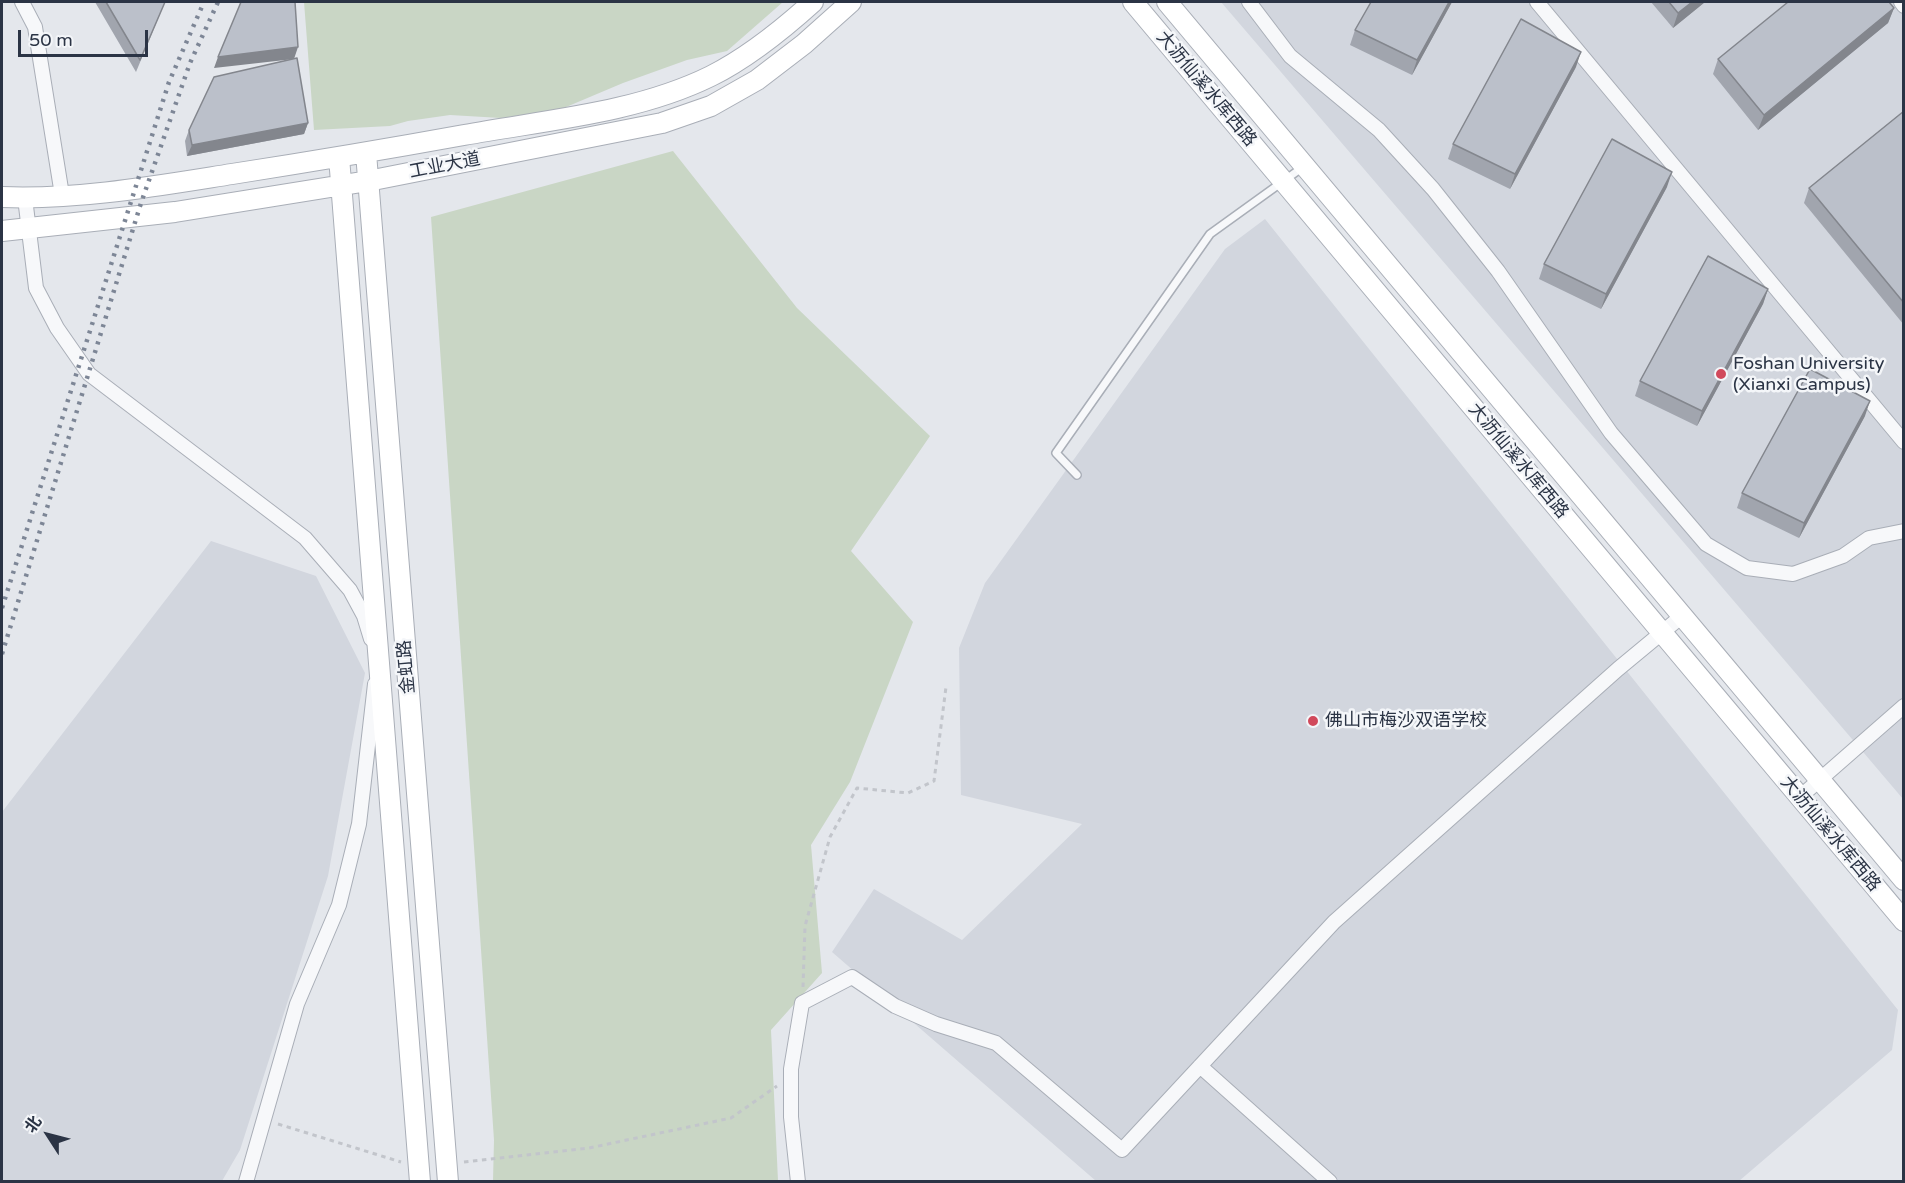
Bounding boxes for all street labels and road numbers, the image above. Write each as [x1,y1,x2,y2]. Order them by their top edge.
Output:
street label: 大沥仙溪水库西路 [1151,27,1261,151]
street label: 工业大道 [408,149,482,183]
street label: 大沥仙溪水库西路 [1463,399,1573,523]
street label: 金虹路 [394,639,420,695]
street label: 大沥仙溪水库西路 [1775,772,1885,896]

